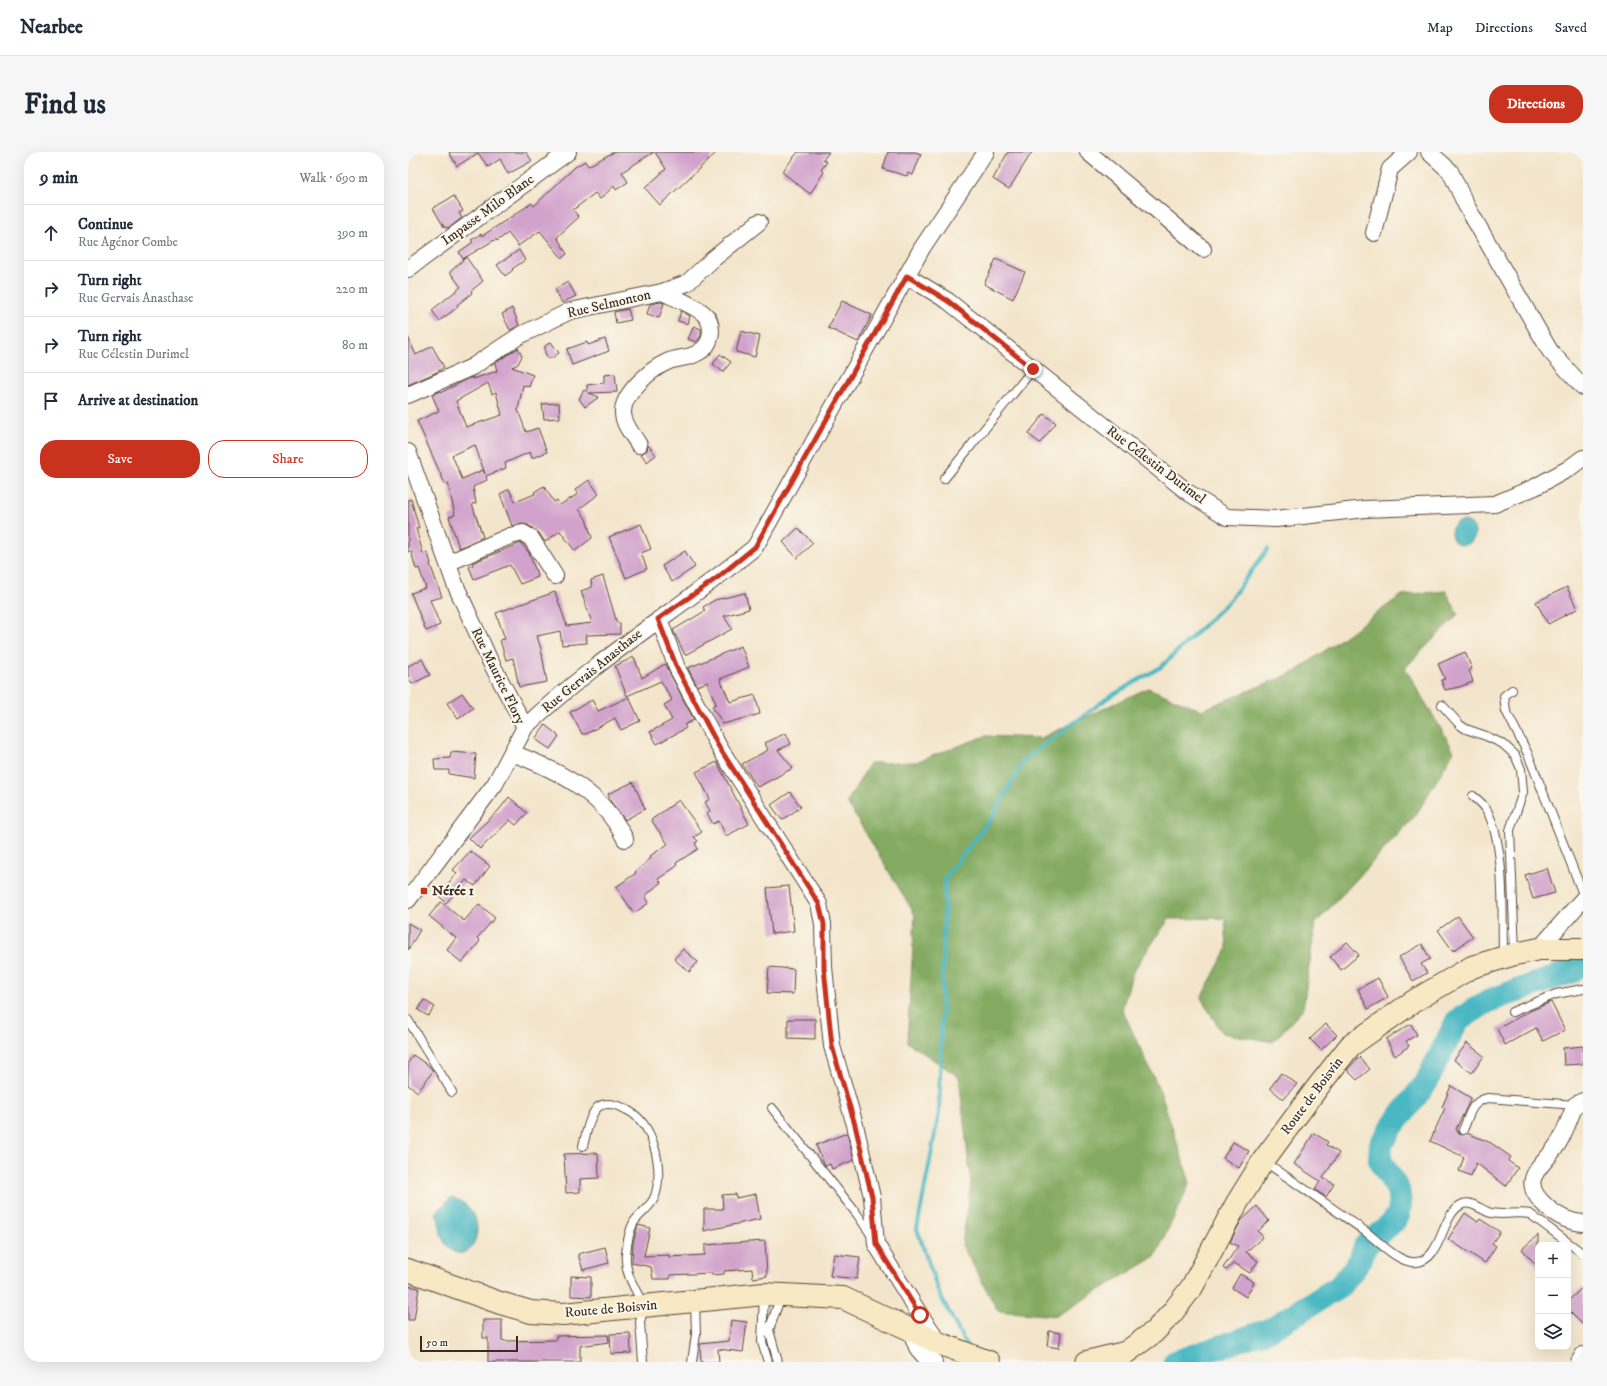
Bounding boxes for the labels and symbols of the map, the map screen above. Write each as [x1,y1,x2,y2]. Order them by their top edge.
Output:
street label: Impasse Milo Blanc [438,170,538,250]
street label: Rue Selmonton [565,285,653,322]
route end [1024,360,1042,378]
street label: Rue Célestin Durimel [1103,422,1210,509]
street label: Rue Maurice Flory [467,625,529,728]
street label: Rue Gervais Anasthase [538,625,646,717]
place label: Nérée 1 [432,882,474,900]
marker: Nérée 1 [419,886,429,896]
street label: Route de Boisvin [1277,1053,1348,1139]
street label: Route de Boisvin [564,1296,659,1322]
route start [911,1306,929,1324]
scale bar [420,1334,518,1353]

